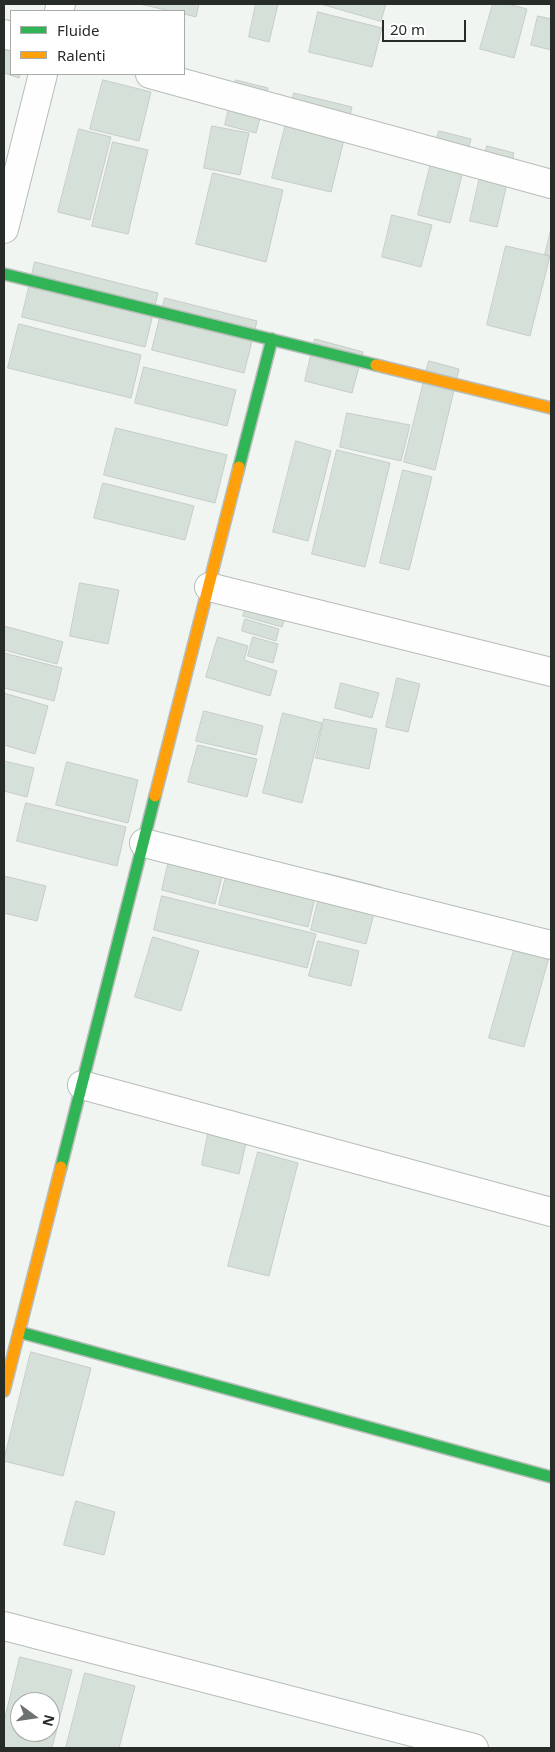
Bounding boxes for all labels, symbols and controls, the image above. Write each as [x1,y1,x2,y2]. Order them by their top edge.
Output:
legend [10,10,185,75]
scale bar [385,10,469,42]
text: 20 m [390,19,425,39]
text: Fluide [57,20,99,40]
text: Ralenti [57,45,106,65]
north arrow [10,1692,60,1742]
text: N [38,1713,60,1728]

